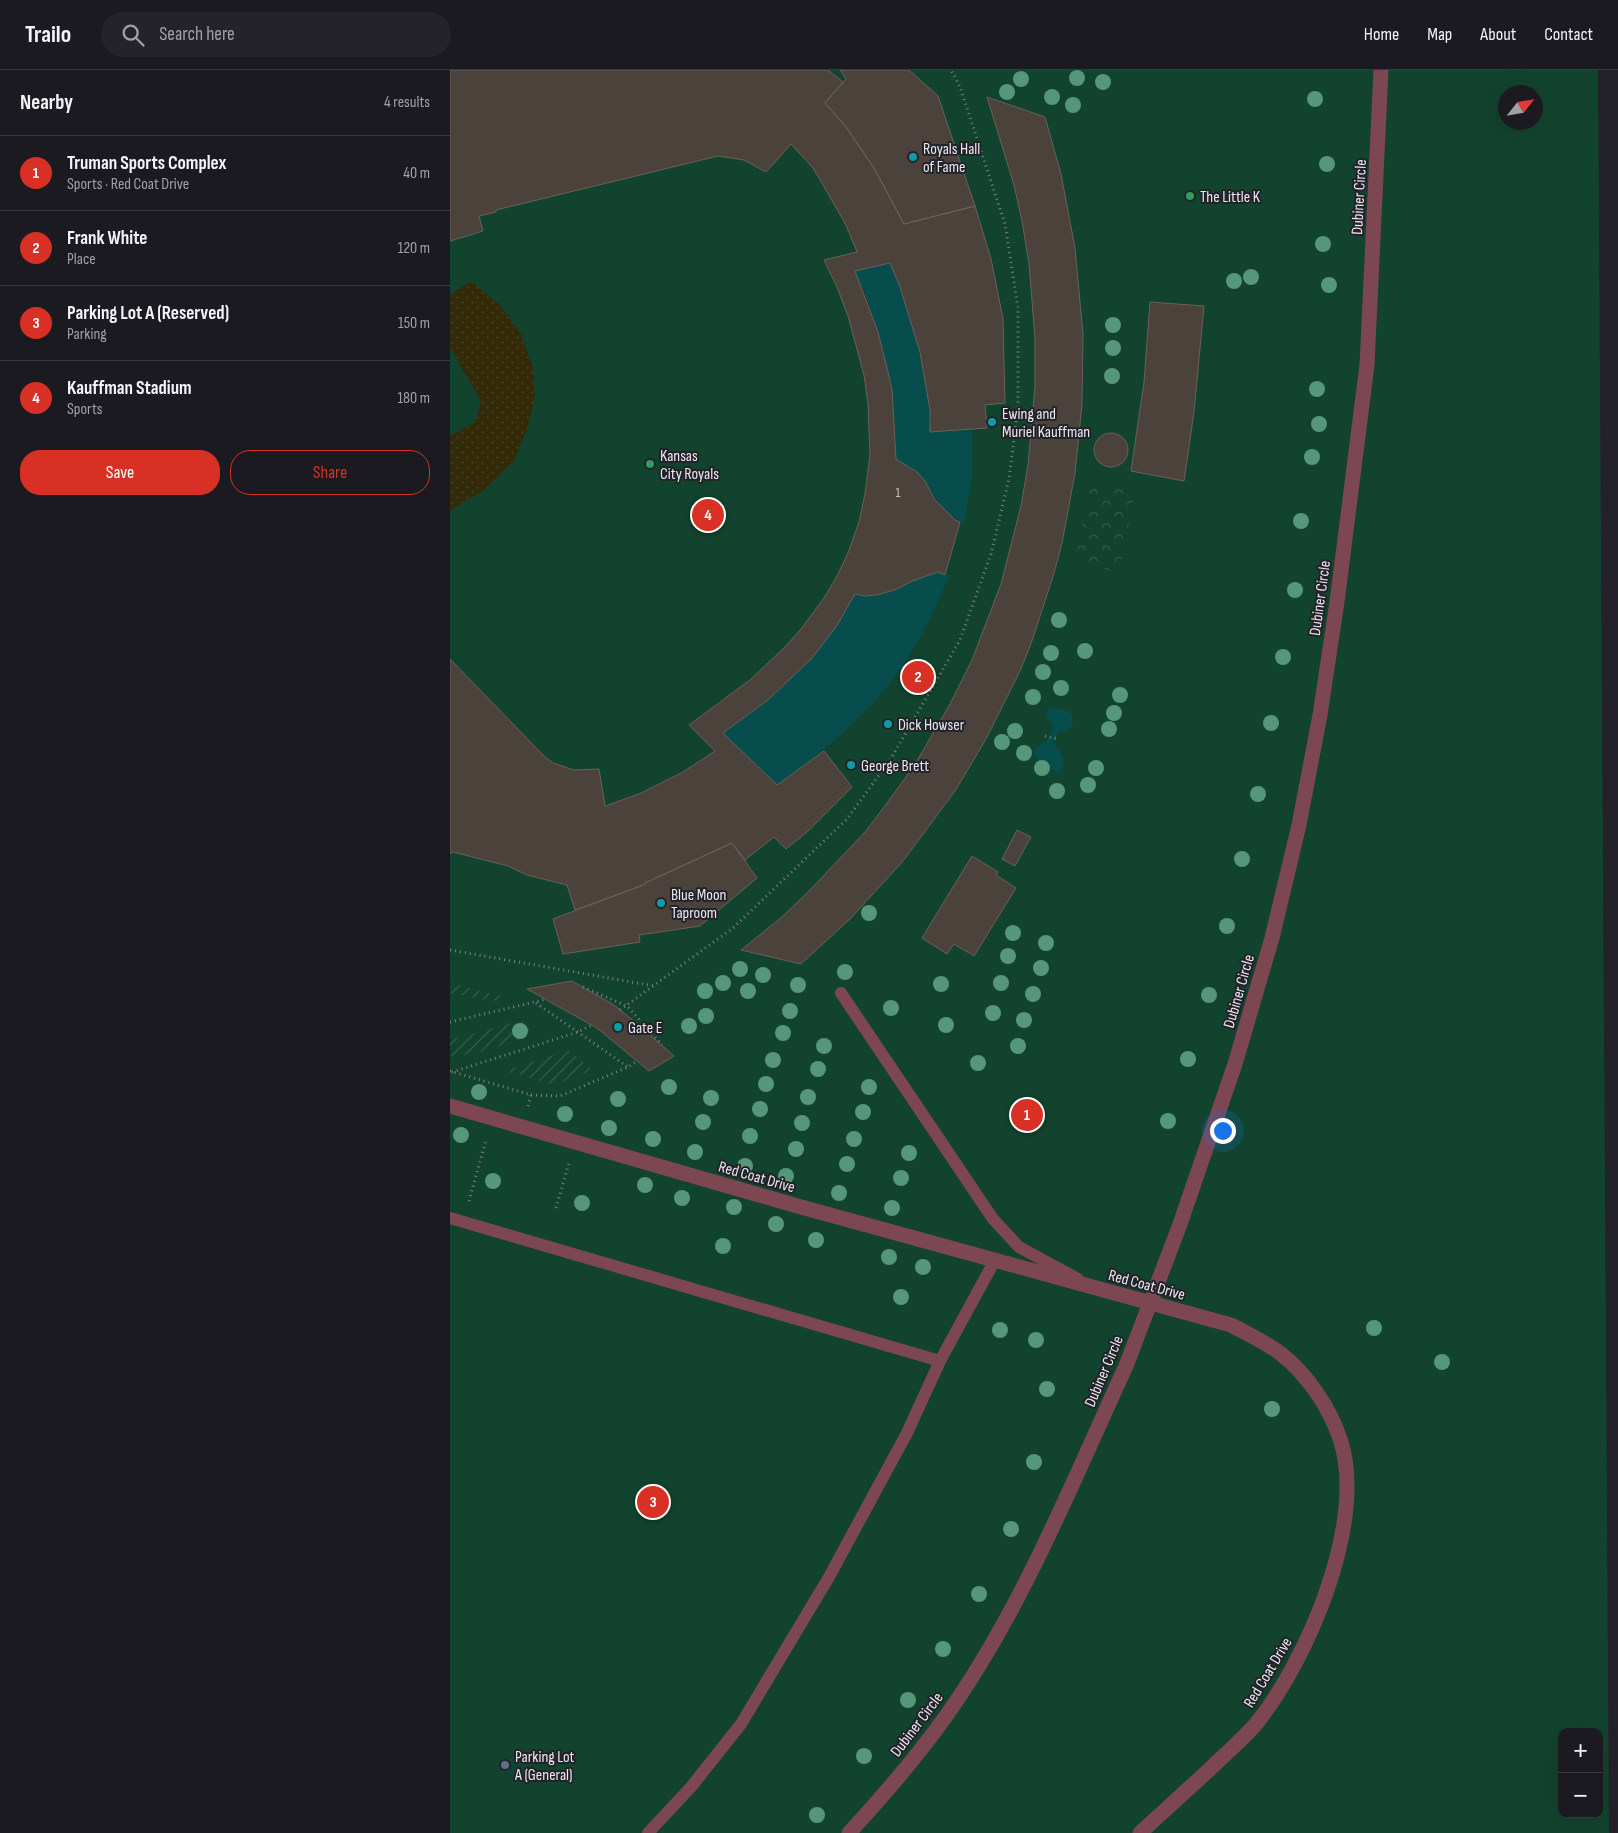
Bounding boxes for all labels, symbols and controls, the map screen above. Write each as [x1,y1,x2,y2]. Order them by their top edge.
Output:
search box [101,12,451,57]
text: Trailo [25,20,71,49]
icon: search [119,21,147,49]
text: Search here [159,23,235,46]
text: Home [1364,24,1399,45]
text: Map [1427,24,1452,45]
text: About [1480,24,1516,45]
text: Contact [1544,24,1593,45]
north arrow [1498,85,1543,130]
text: Nearby [20,90,73,115]
text: 4 results [384,93,430,112]
place label: Royals Hall of Fame [923,140,980,177]
marker: Royals Hall of Fame [907,151,919,163]
text: Truman Sports Complex [67,152,226,175]
street label: Dubiner Circle [1348,159,1371,235]
text: 1 [33,164,39,183]
text: 40 m [403,164,430,183]
text: Sports · Red Coat Drive [67,175,189,194]
place label: The Little K [1200,188,1261,207]
marker: The Little K [1184,190,1196,202]
text: Frank White [67,227,147,250]
text: 2 [32,239,40,258]
text: 120 m [398,239,430,258]
text: Place [67,250,96,269]
text: Parking Lot A (Reserved) [67,302,229,325]
text: 3 [32,314,40,333]
text: 150 m [398,314,430,333]
text: Parking [67,325,107,344]
text: Kauffman Stadium [67,377,192,400]
text: 4 [32,389,40,408]
text: 180 m [397,389,430,408]
text: Sports [67,400,102,419]
place label: Ewing and Muriel Kauffman [1002,405,1090,442]
marker: Ewing and Muriel Kauffman [986,416,998,428]
place label: Kansas City Royals [660,447,719,484]
button: Save [20,450,220,495]
button: Share [230,450,430,495]
marker: Kansas City Royals [644,458,656,470]
house number: 1 [896,484,901,501]
pin: 4 [692,496,724,534]
street label: Dubiner Circle [1306,560,1335,637]
pin: 2 [902,658,934,696]
place label: Dick Howser [898,716,965,735]
marker: Dick Howser [882,718,894,730]
place label: George Brett [861,757,929,776]
marker: George Brett [845,759,857,771]
place label: Blue Moon Taproom [671,886,726,923]
marker: Blue Moon Taproom [655,897,667,909]
street label: Dubiner Circle [1220,953,1259,1030]
place label: Gate E [628,1019,662,1038]
marker: Gate E [612,1021,624,1033]
pin: 1 [1011,1096,1043,1134]
your location [1210,1118,1236,1144]
street label: Red Coat Drive [716,1157,797,1197]
street label: Red Coat Drive [1106,1266,1187,1305]
street label: Dubiner Circle [1081,1333,1128,1410]
pin: 3 [637,1483,669,1521]
street label: Red Coat Drive [1240,1634,1297,1711]
street label: Dubiner Circle [887,1689,947,1761]
map controls [1558,1728,1603,1818]
button: + [1558,1728,1603,1773]
place label: Parking Lot A (General) [514,1748,575,1785]
marker: Parking Lot A (General) [499,1759,511,1771]
button: − [1558,1773,1603,1818]

